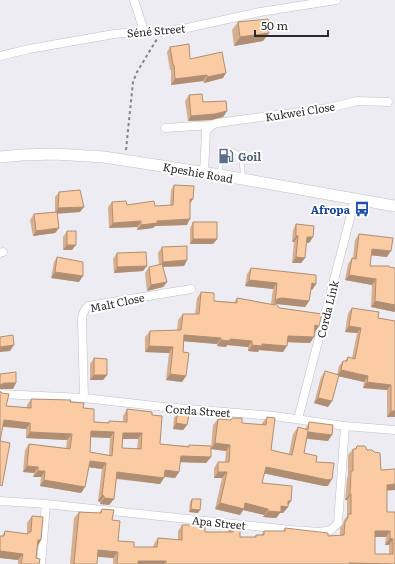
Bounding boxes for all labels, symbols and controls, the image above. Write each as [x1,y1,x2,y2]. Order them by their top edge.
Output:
scale bar [255,12,328,38]
text: 50 m [261,16,288,34]
street label: Séné Street [126,19,187,41]
street label: Kukwei Close [264,98,336,124]
fuel station icon: Goil [217,147,235,165]
place label: Goil [238,148,261,164]
street label: Kpeshie Road [162,158,235,186]
bus stop icon: Afropa [353,200,371,218]
place label: Afropa [311,201,351,217]
street label: Corda Link [312,278,342,339]
street label: Malt Close [88,288,146,316]
street label: Corda Street [165,400,232,420]
street label: Apa Street [191,511,247,533]

